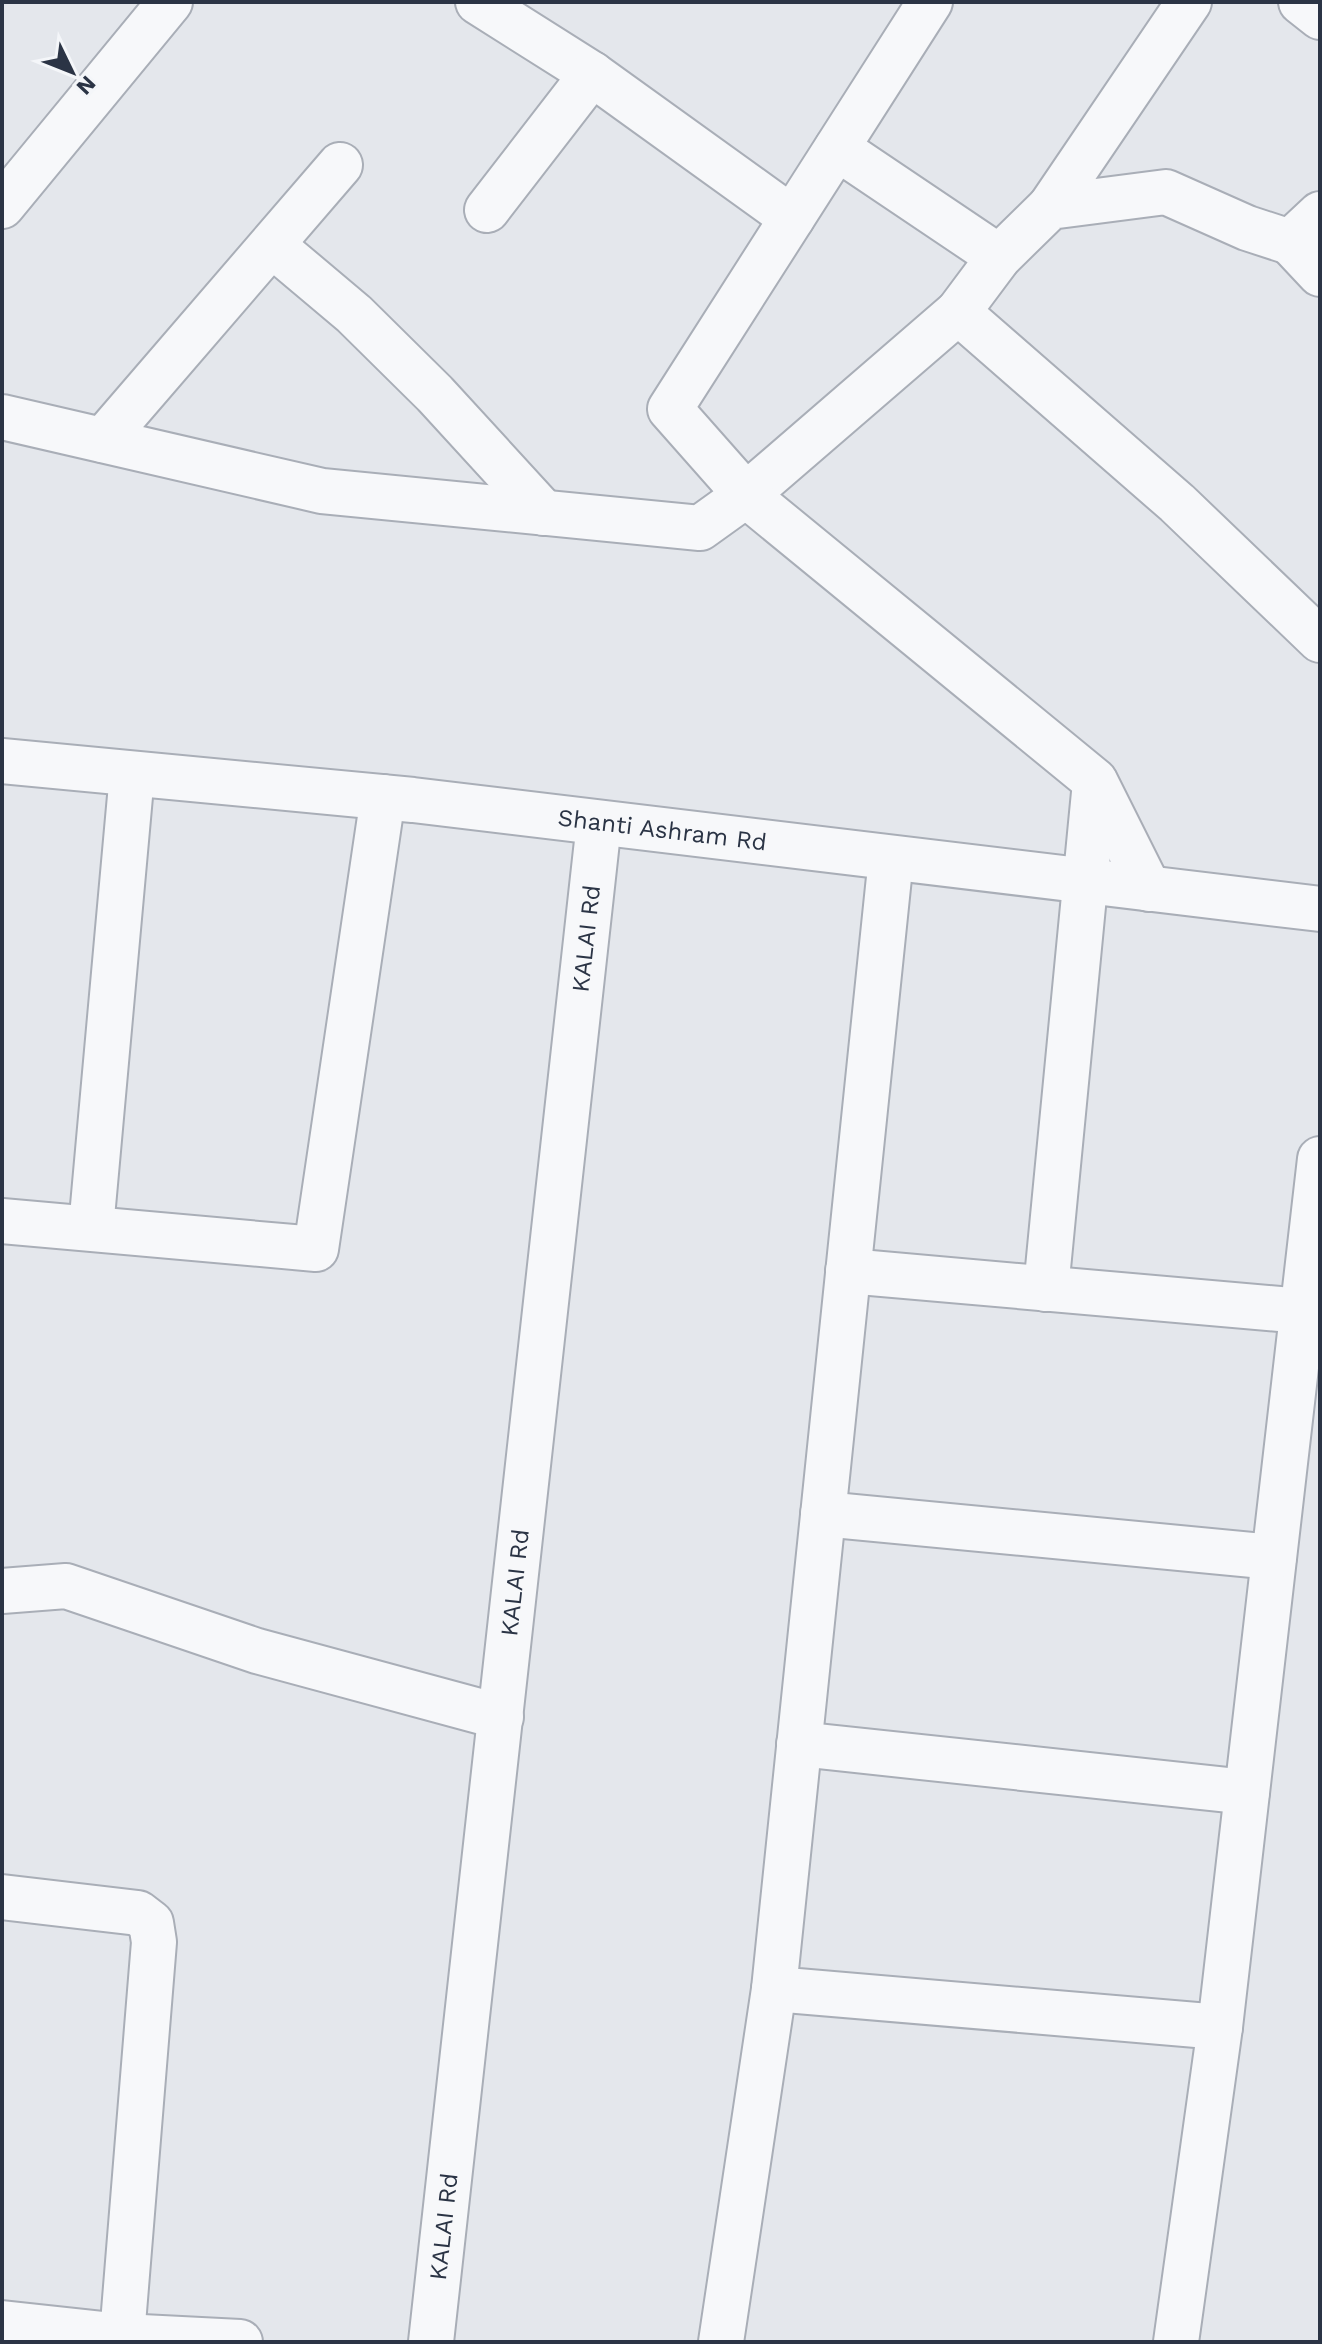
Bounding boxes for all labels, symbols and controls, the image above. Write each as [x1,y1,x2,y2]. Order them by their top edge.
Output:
north arrow [32,32,112,112]
text: N [72,71,101,100]
street label: Shanti Ashram Rd [556,804,768,856]
street label: KALAI Rd [566,883,606,994]
street label: KALAI Rd [495,1528,535,1638]
street label: KALAI Rd [424,2172,464,2282]

